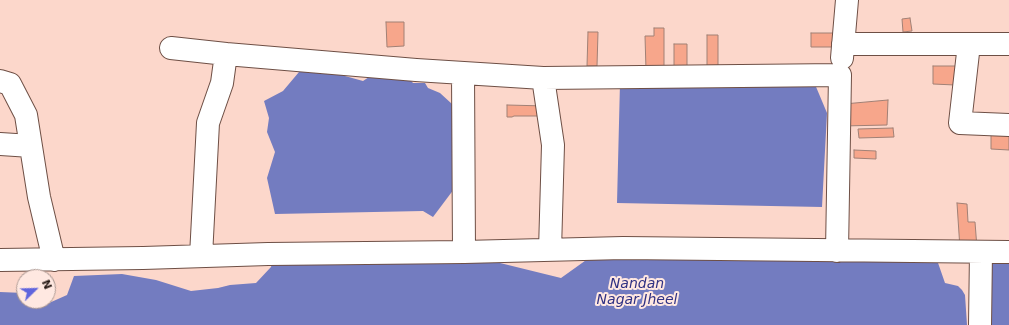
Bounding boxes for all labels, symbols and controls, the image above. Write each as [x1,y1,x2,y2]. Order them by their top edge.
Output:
north arrow [16,269,56,309]
water label: Nandan Nagar Jheel [597,276,677,308]
text: N [39,278,54,291]

